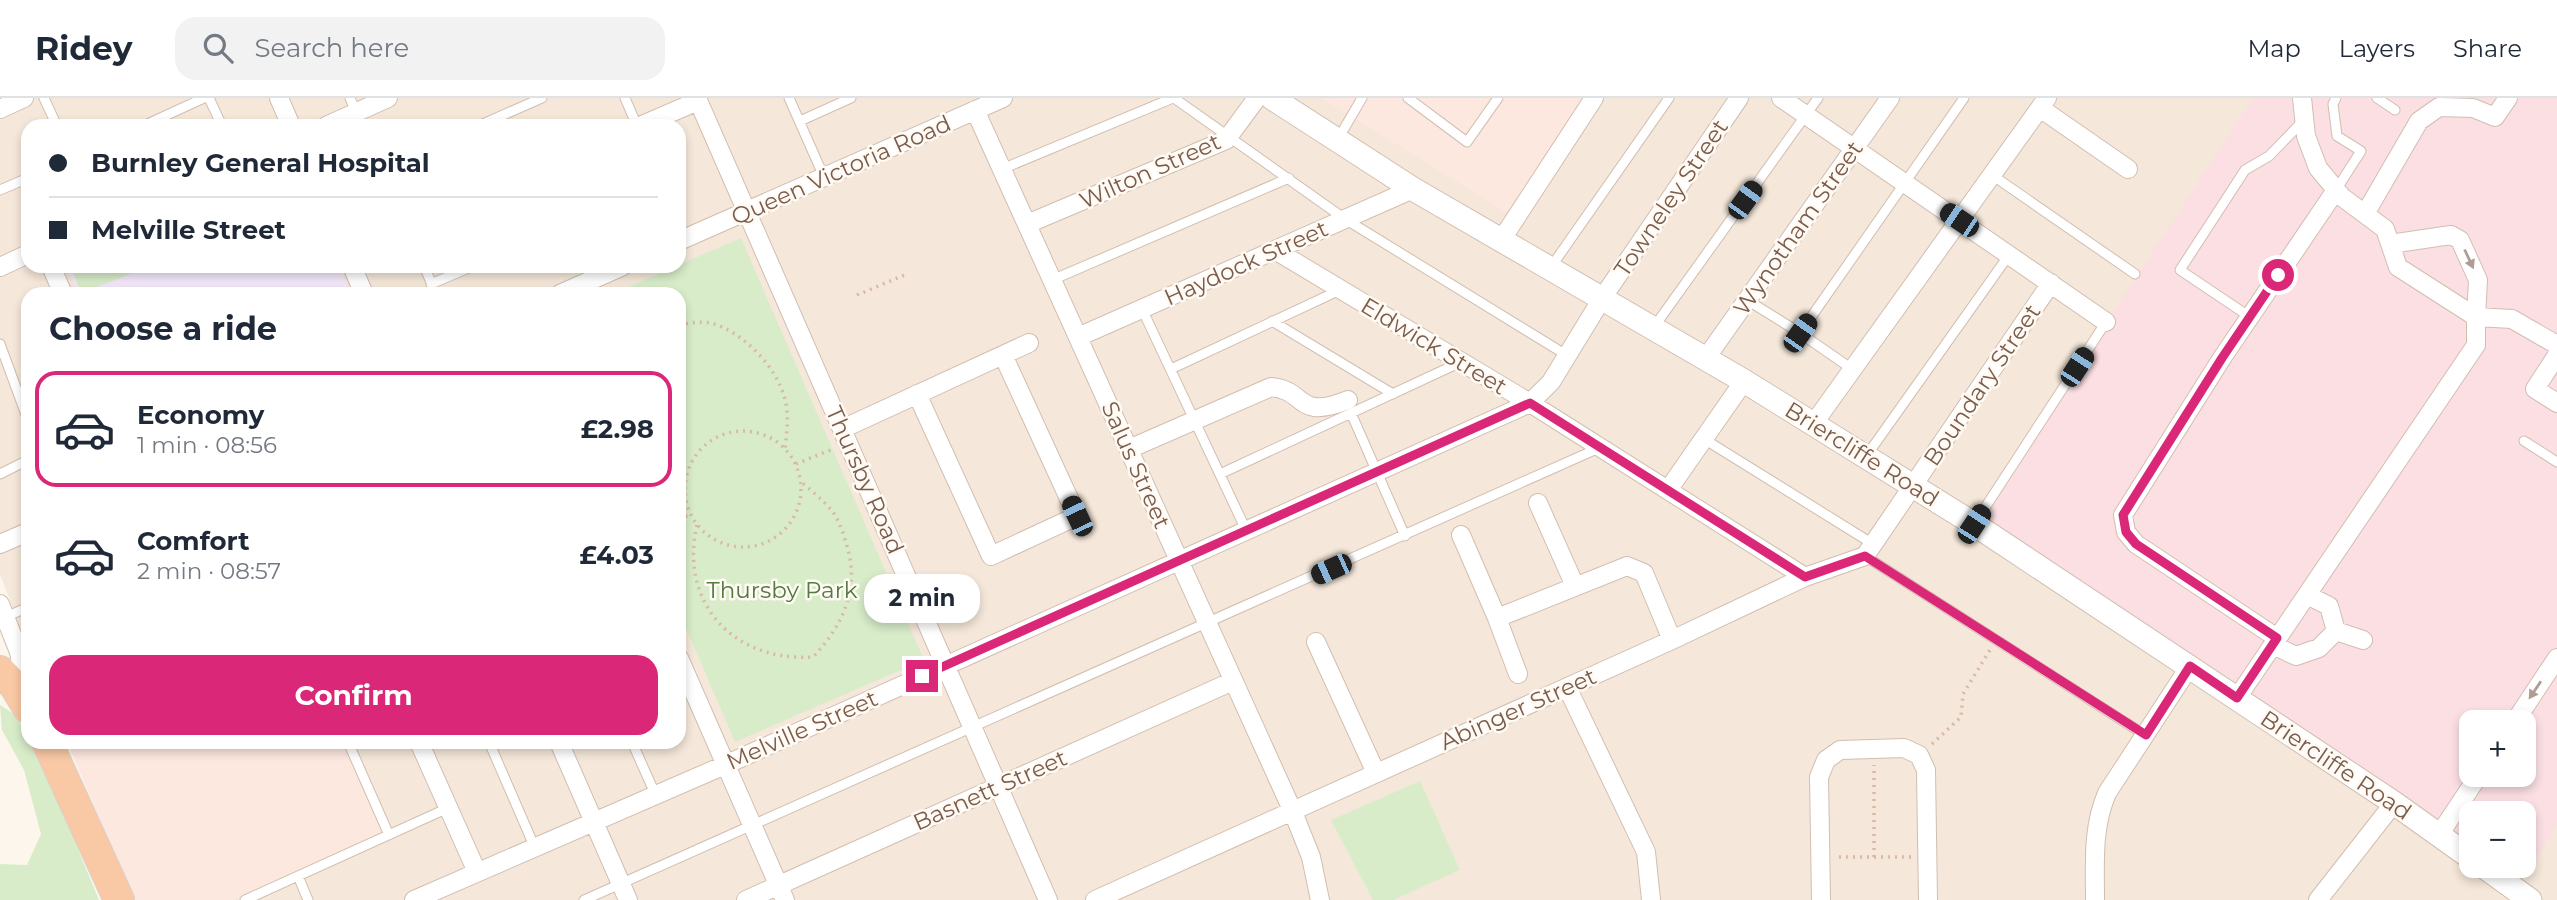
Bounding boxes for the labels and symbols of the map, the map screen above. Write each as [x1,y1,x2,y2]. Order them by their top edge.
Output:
street label: Queen Victoria Road [727,109,955,231]
street label: Towneley Street [1608,114,1734,282]
street label: Wilton Street [1075,127,1225,215]
street label: Wynotham Street [1727,135,1869,321]
car [1725,177,1766,223]
car [1936,200,1983,240]
street label: Haydock Street [1160,214,1332,312]
one-way arrow [2463,249,2475,269]
route start [2262,259,2294,291]
street label: Eldwick Street [1356,291,1512,401]
street label: Boundary Street [1918,299,2046,471]
car [1780,310,1821,356]
car [2057,344,2098,390]
street label: Briercliffe Road [1780,395,1944,513]
street label: Salus Street [1096,397,1176,533]
street label: Thursby Road [820,402,910,558]
car [1059,493,1096,539]
car [1954,501,1995,547]
car [1308,551,1355,587]
callout: 2 min [864,574,980,624]
park label: Thursby Park [707,576,858,604]
route end [906,660,938,692]
street label: Abinger Street [1435,662,1601,756]
one-way arrow [2529,680,2542,700]
street label: Melville Street [722,684,882,776]
street label: Briercliffe Road [2255,704,2417,826]
street label: Basnett Street [909,744,1071,836]

